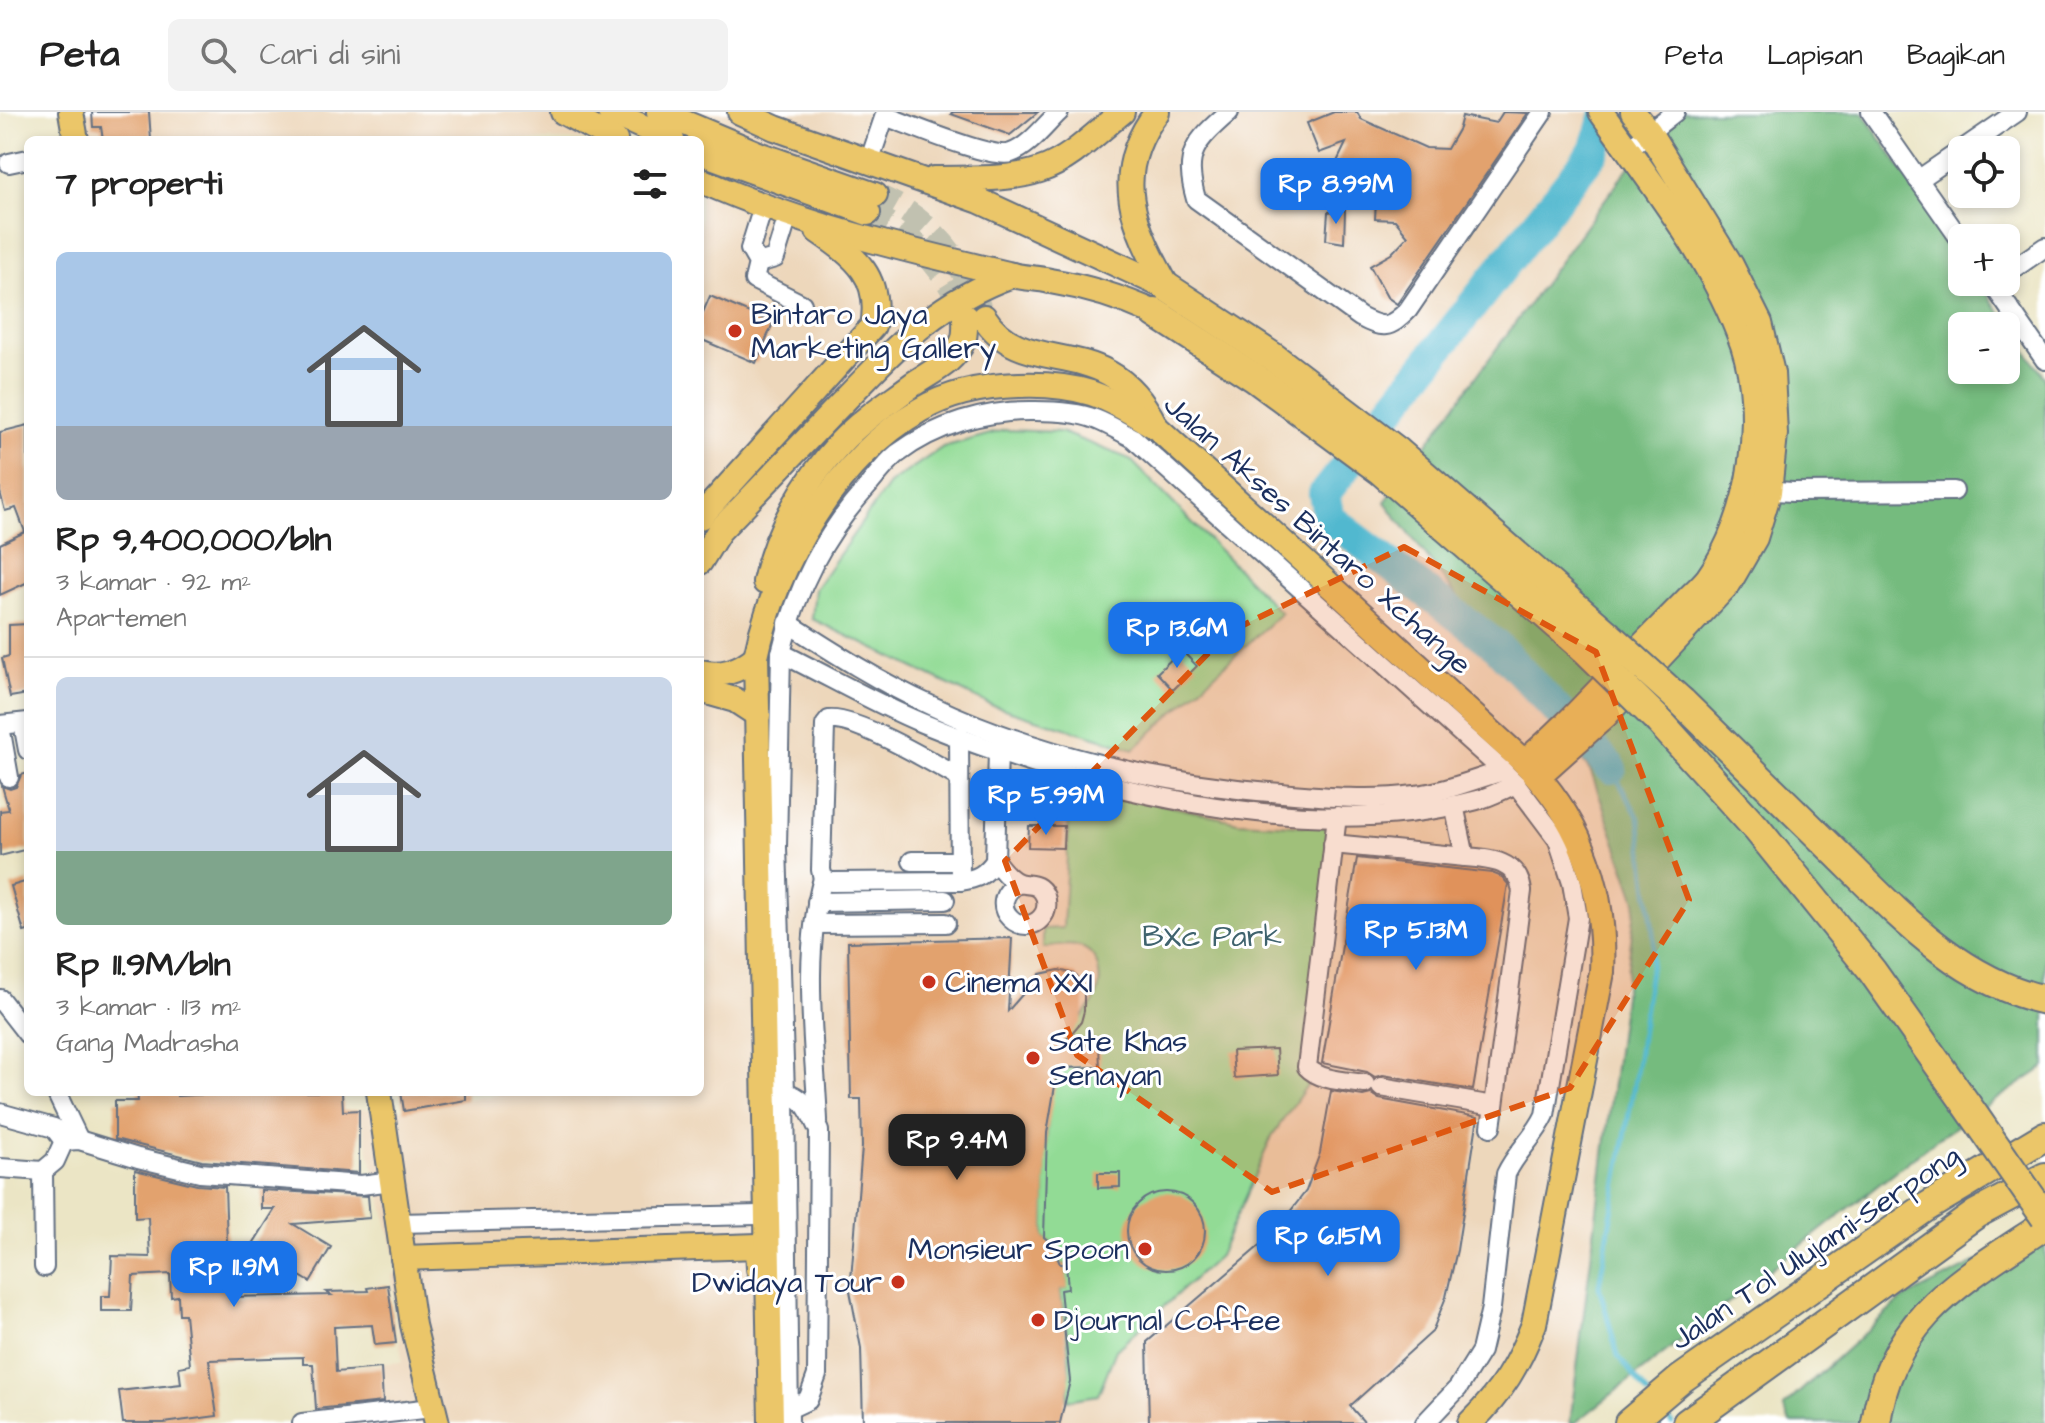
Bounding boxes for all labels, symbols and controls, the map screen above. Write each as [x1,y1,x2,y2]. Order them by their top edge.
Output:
search box [168,19,728,91]
text: Peta [40,29,120,81]
icon: search [196,33,240,77]
text: Cari di sini [260,34,400,76]
text: Peta [1664,36,1723,75]
text: Lapisan [1767,36,1863,75]
text: Bagikan [1907,36,2005,75]
map controls [1948,136,2020,384]
button: locate [1948,136,2020,208]
pin: Rp 8.99M [1253,158,1419,226]
text: 7 properti [56,160,222,208]
icon: filters [628,162,672,206]
text: Rp 8.99M [1278,166,1394,202]
button: + [1948,224,2020,296]
place label: Bintaro Jaya Marketing Gallery [751,294,996,371]
icon: home [292,304,436,448]
button: − [1948,312,2020,384]
marker: Bintaro Jaya Marketing Gallery [726,322,744,340]
street label: Jalan Akses Bintaro Xchange [1153,385,1481,685]
text: Rp 9,400,000/bln [56,516,332,564]
text: 3 kamar · 92 m² [56,564,251,600]
text: Apartemen [56,600,187,636]
pin: Rp 13.6M [1094,602,1260,670]
text: Rp 13.6M [1126,610,1228,646]
icon: home [292,729,436,873]
pin: Rp 5.99M [963,769,1129,837]
text: Rp 5.99M [988,777,1104,813]
pin: Rp 5.13M [1333,904,1499,972]
text: Rp 5.13M [1364,912,1468,948]
park label: BXc Park [1142,916,1282,958]
text: Rp 11.9M/bln [56,941,231,989]
place label: Cinema XXI [945,962,1093,1004]
marker: Cinema XXI [920,973,938,991]
text: 3 kamar · 113 m² [56,989,241,1025]
place label: Sate Khas Senayan [1049,1021,1187,1098]
text: Gang Madrasha [56,1025,239,1061]
marker: Sate Khas Senayan [1024,1049,1042,1067]
pin: Rp 9.4M [883,1114,1031,1182]
text: Rp 9.4M [906,1122,1008,1158]
street label: Jalan Tol Ulujami–Serpong [1662,1135,1969,1361]
pin: Rp 6.15M [1245,1210,1411,1278]
text: Rp 6.15M [1275,1218,1381,1254]
place label: Monsieur Spoon [908,1229,1129,1271]
marker: Monsieur Spoon [1136,1240,1154,1258]
pin: Rp 11.9M [151,1241,317,1309]
text: Rp 11.9M [189,1249,279,1285]
place label: Dwidaya Tour [692,1262,882,1305]
marker: Dwidaya Tour [889,1273,907,1291]
place label: Djournal Coffee [1054,1300,1281,1342]
marker: Djournal Coffee [1029,1311,1047,1329]

